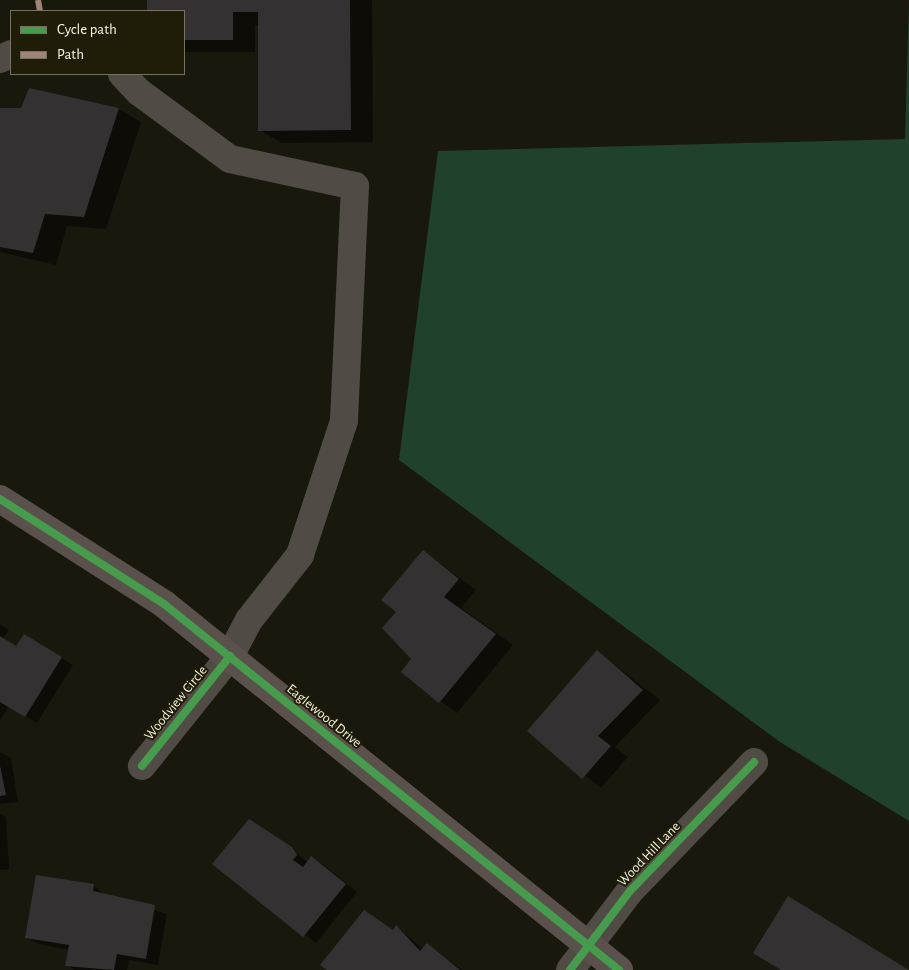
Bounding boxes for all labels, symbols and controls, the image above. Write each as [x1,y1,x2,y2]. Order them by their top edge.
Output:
legend [10,10,185,75]
text: Cycle path [57,22,117,37]
text: Path [57,47,84,62]
street label: Woodview Circle [141,662,211,744]
street label: Eaglewood Drive [283,681,365,751]
street label: Wood Hill Lane [614,818,684,890]

